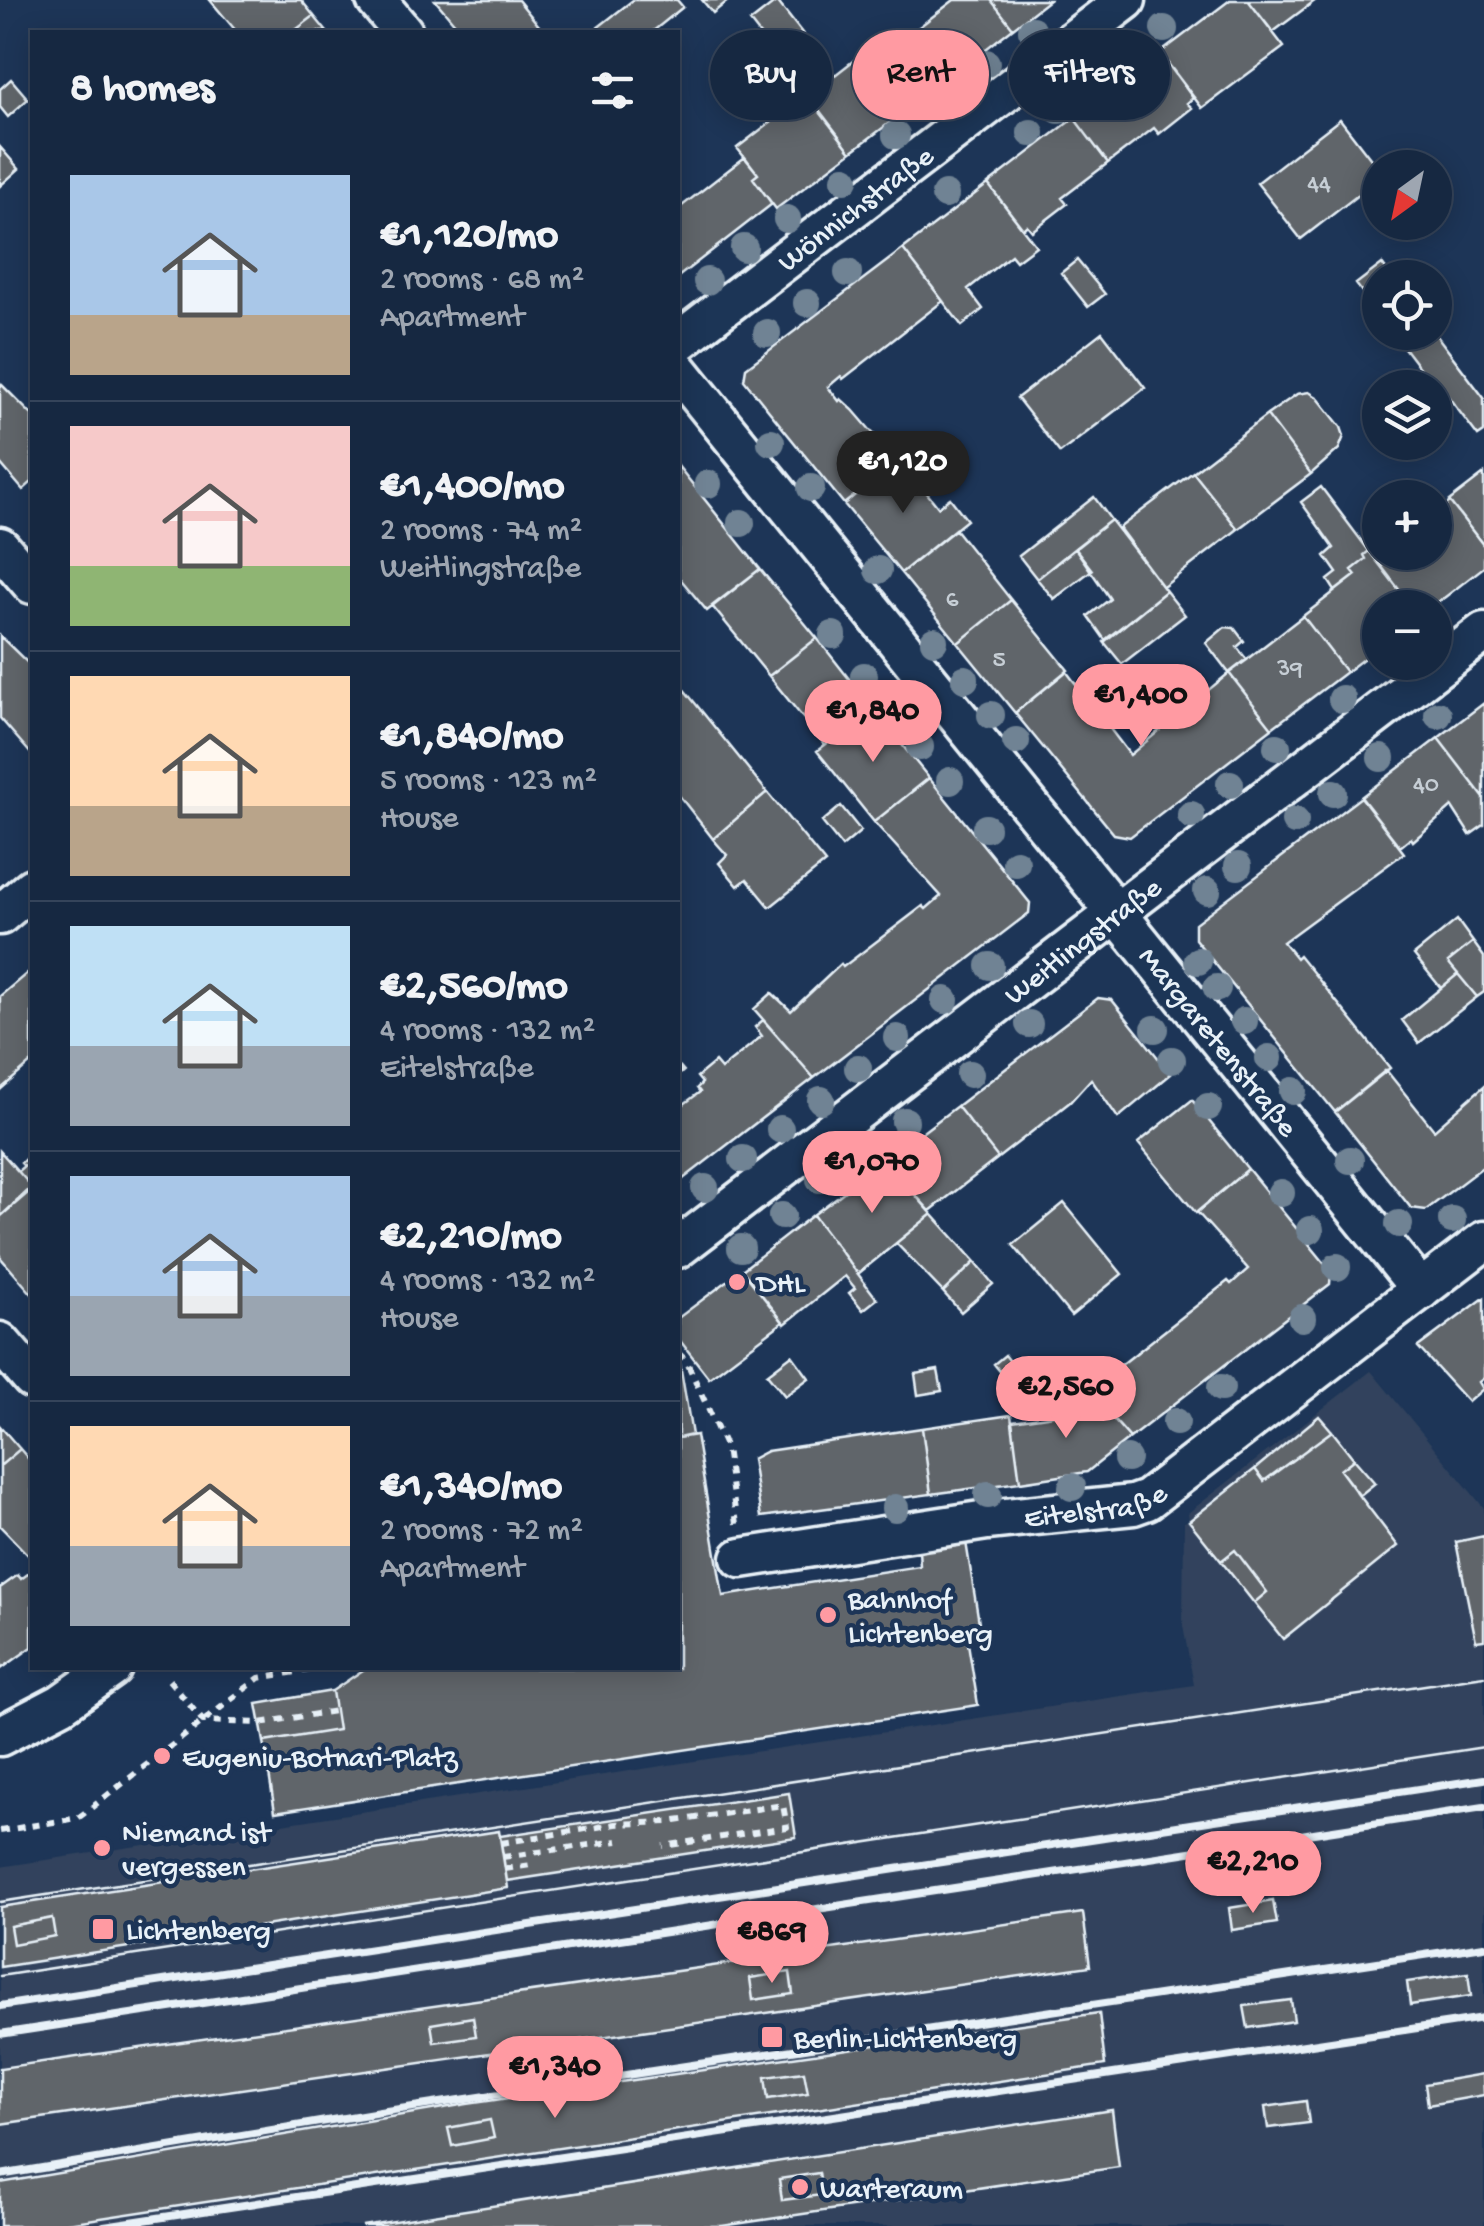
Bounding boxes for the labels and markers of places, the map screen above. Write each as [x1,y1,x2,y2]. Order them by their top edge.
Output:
pin: €1,120 [822,431,984,516]
pin: €1,400 [1060,664,1222,749]
pin: €1,840 [792,680,954,765]
pin: €1,070 [791,1131,953,1216]
place label: DHL [755,1269,806,1304]
marker: DHL [726,1271,748,1293]
pin: €2,560 [985,1356,1147,1441]
place label: Bahnhof Lichtenberg [847,1585,993,1654]
marker: Bahnhof Lichtenberg [817,1604,839,1626]
place label: Eugeniu-Botnari-Platz [182,1743,458,1778]
marker: Eugeniu-Botnari-Platz [151,1745,173,1767]
place label: Niemand ist vergessen [122,1818,273,1887]
pin: €2,210 [1172,1831,1334,1916]
marker: Niemand ist vergessen [91,1837,113,1859]
pin: €869 [713,1901,831,1986]
marker: Lichtenberg [90,1916,116,1942]
place label: Lichtenberg [126,1916,271,1951]
marker: Berlin-Lichtenberg [759,2024,785,2050]
place label: Berlin-Lichtenberg [793,2024,1017,2059]
pin: €1,340 [474,2036,636,2121]
place label: Warteraum [820,2174,963,2209]
marker: Warteraum [789,2176,811,2198]

